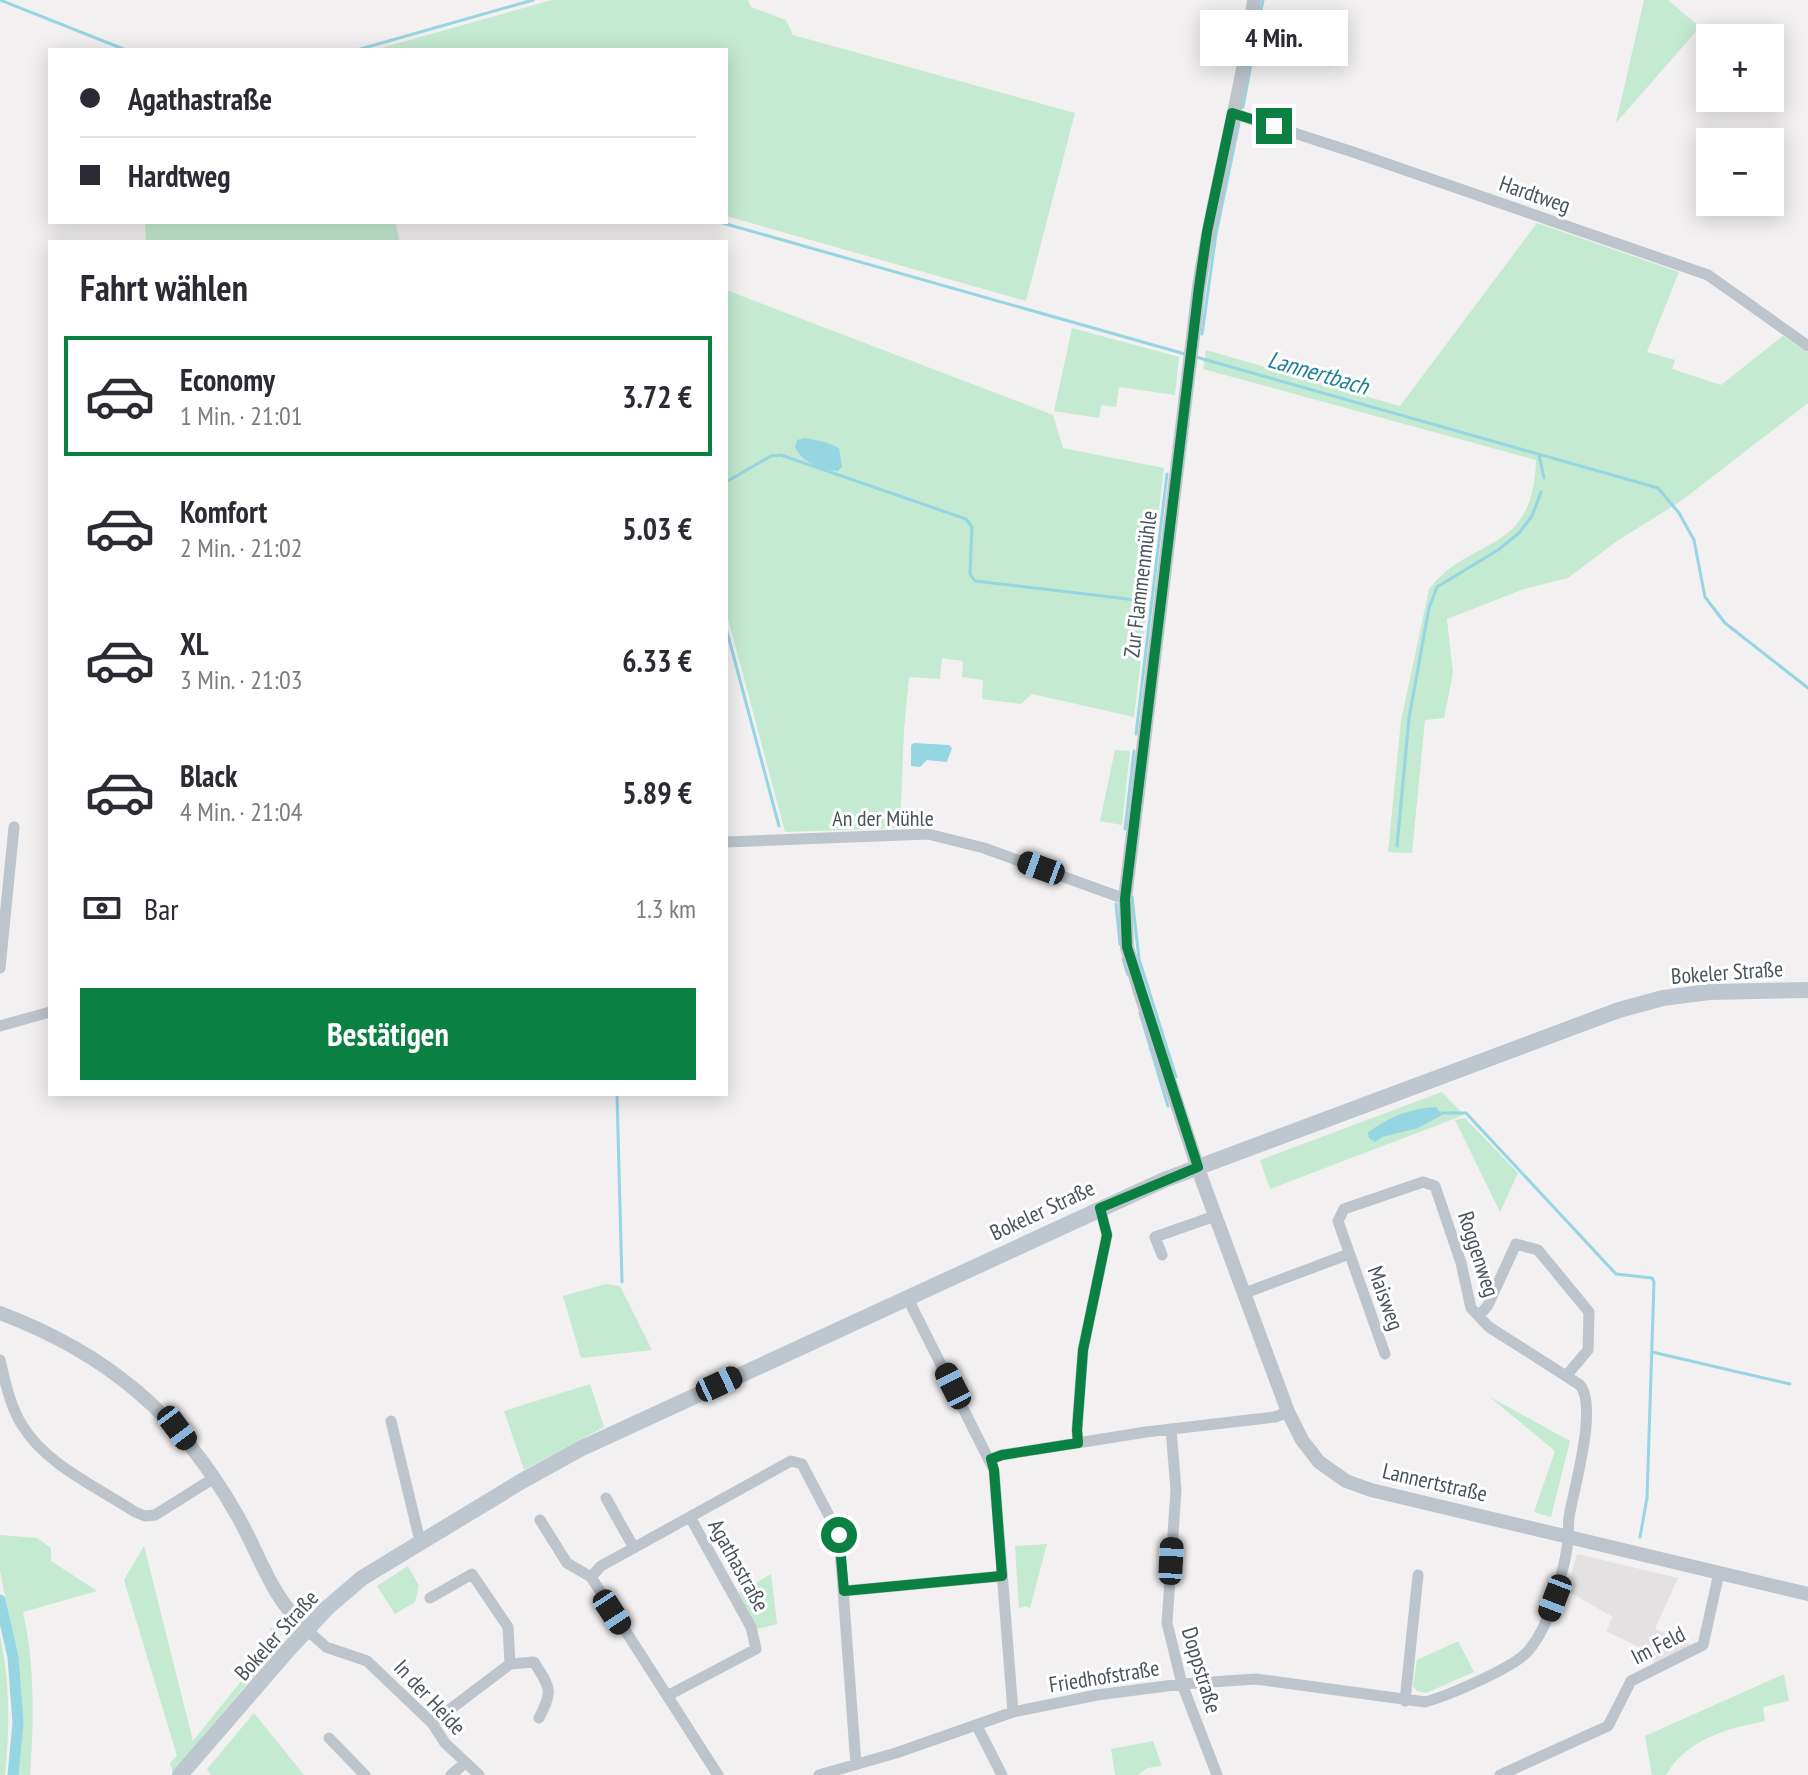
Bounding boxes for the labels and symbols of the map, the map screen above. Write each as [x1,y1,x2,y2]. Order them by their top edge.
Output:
callout: 4 Min. [1200,10,1348,66]
route end [1256,108,1292,144]
street label: Hardtweg [1496,169,1574,219]
water label: Lannertbach [1264,343,1373,402]
street label: Zur Flammenmühle [1117,509,1163,659]
street label: An der Mühle [832,804,934,832]
car [1014,849,1068,887]
street label: Bokeler Straße [1670,954,1784,990]
street label: Bokeler Straße [985,1174,1099,1246]
street label: Roggenweg [1452,1208,1506,1300]
street label: Maisweg [1362,1262,1410,1334]
car [931,1359,975,1413]
car [692,1363,746,1405]
car [153,1402,201,1454]
street label: Lannertstraße [1380,1456,1490,1508]
street label: Agathastraße [702,1514,776,1616]
route start [821,1517,857,1553]
car [1158,1536,1184,1586]
car [1535,1571,1575,1625]
street label: Bokeler Straße [228,1584,324,1686]
car [589,1585,635,1639]
street label: Im Feld [1626,1620,1690,1670]
street label: Doppstraße [1176,1624,1228,1716]
street label: In der Heide [388,1653,472,1741]
street label: Friedhofstraße [1047,1653,1161,1699]

